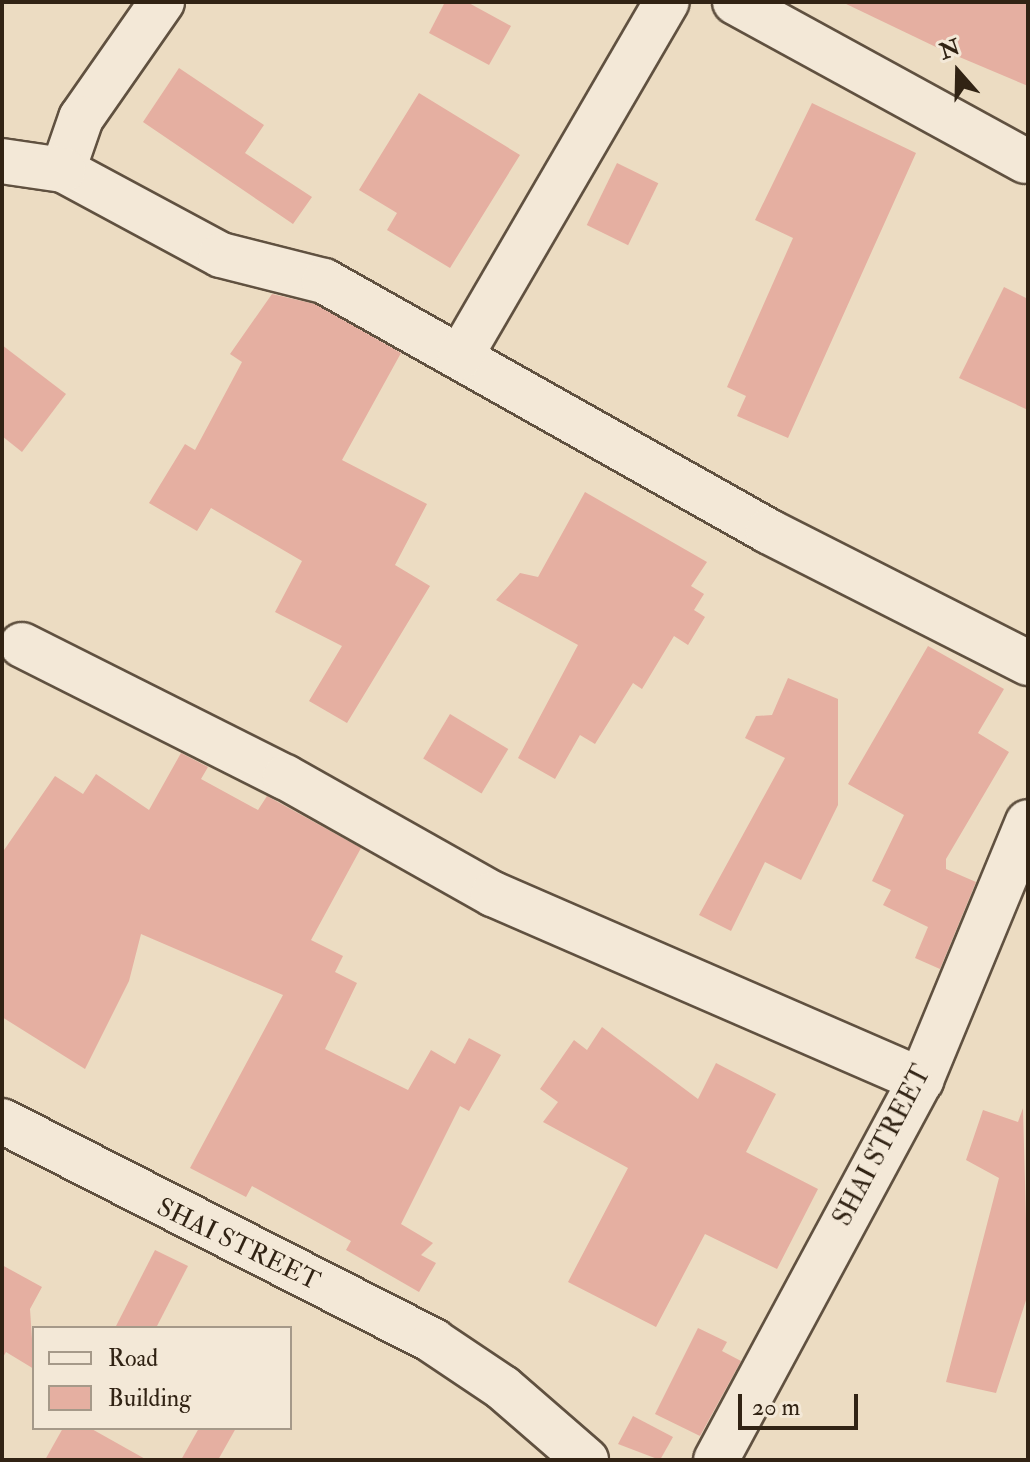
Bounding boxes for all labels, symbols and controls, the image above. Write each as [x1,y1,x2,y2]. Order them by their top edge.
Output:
north arrow [918,32,998,112]
text: N [936,33,964,66]
street label: SHAI STREET [828,1060,938,1232]
street label: SHAI STREET [151,1192,325,1298]
legend [32,1326,292,1430]
text: Road [108,1343,158,1374]
scale bar [742,1378,862,1428]
text: Building [108,1383,191,1414]
text: 20 m [752,1392,800,1423]

